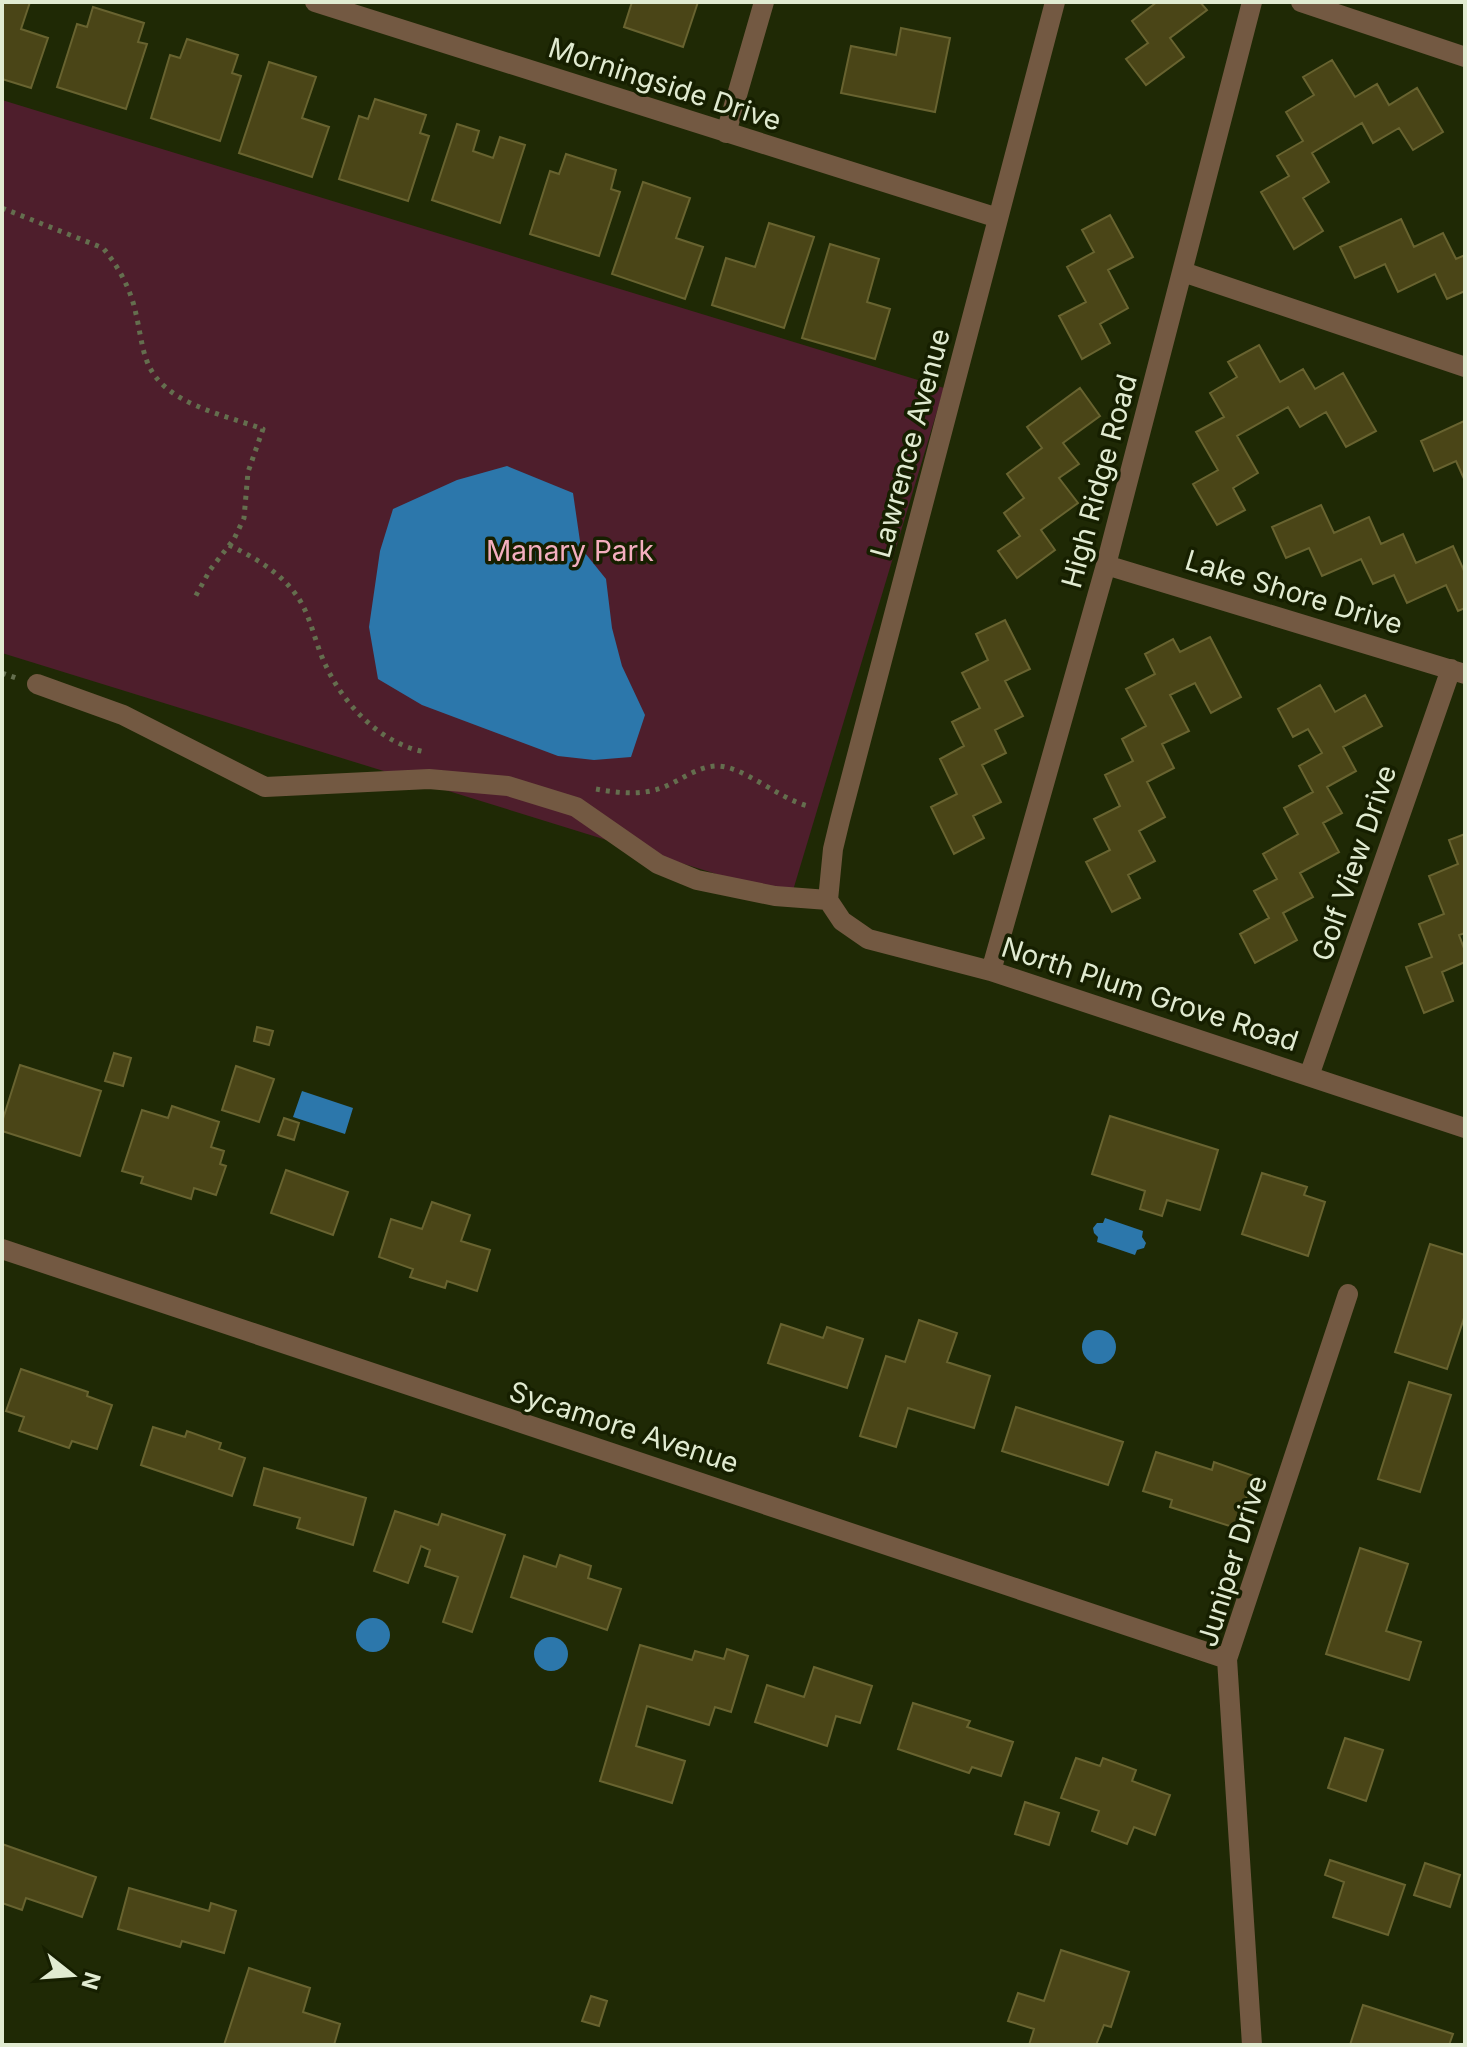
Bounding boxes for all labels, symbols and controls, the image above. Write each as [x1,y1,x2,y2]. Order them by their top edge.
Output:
street label: Morningside Drive [544,30,786,138]
street label: Lawrence Avenue [863,325,957,561]
street label: High Ridge Road [1054,370,1144,592]
park label: Manary Park [486,534,654,568]
street label: Lake Shore Drive [1181,543,1407,641]
street label: Golf View Drive [1305,761,1403,965]
street label: North Plum Grove Road [997,930,1303,1058]
street label: Sycamore Avenue [505,1374,743,1480]
street label: Juniper Drive [1190,1471,1274,1651]
north arrow [32,1935,112,2015]
text: N [76,1969,106,1993]

